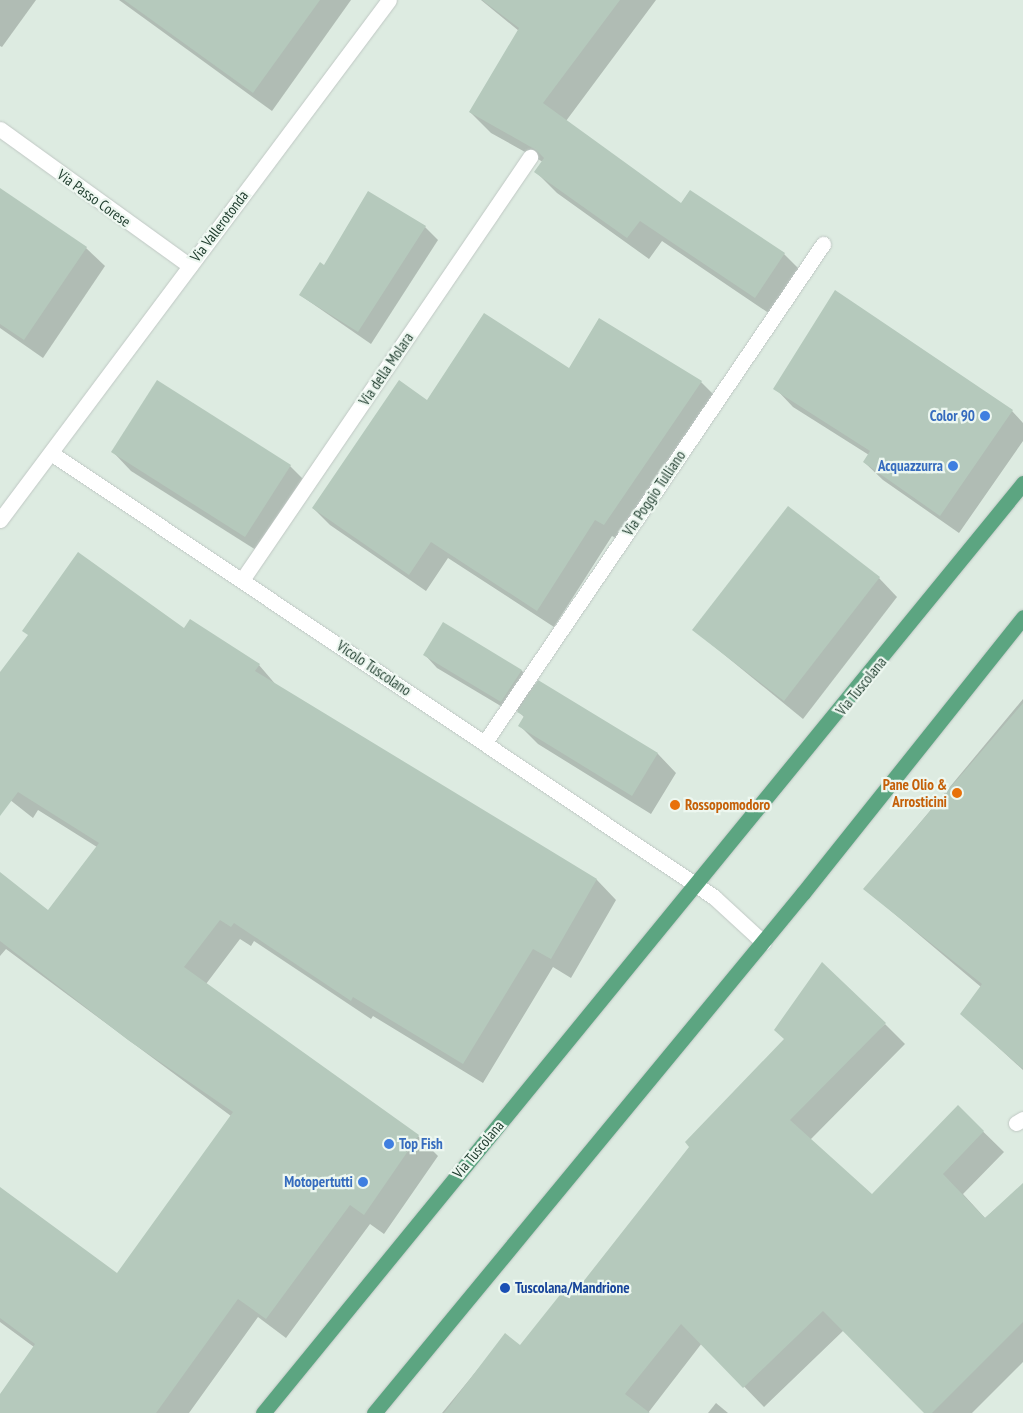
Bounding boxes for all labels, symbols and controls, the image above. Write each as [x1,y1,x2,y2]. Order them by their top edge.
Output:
street label: Via Passo Corese [54,165,134,231]
street label: Via Vallerotonda [186,187,252,265]
street label: Via della Molara [355,329,417,409]
place label: Color 90 [930,407,975,425]
marker: Color 90 [979,410,991,422]
street label: Via Poggio Tulliano [619,447,689,539]
place label: Acquazzurra [878,457,943,475]
marker: Acquazzurra [947,460,959,472]
street label: Vicolo Tuscolano [333,636,415,700]
street label: Via Tuscolana [832,653,890,719]
place label: Pane Olio & Arrosticini [883,775,947,810]
marker: Pane Olio & Arrosticini [951,787,963,799]
place label: Rossopomodoro [685,796,770,814]
marker: Rossopomodoro [669,799,681,811]
street label: Via Tuscolana [449,1116,507,1182]
place label: Top Fish [399,1135,443,1153]
marker: Top Fish [383,1138,395,1150]
place label: Motopertutti [284,1173,353,1191]
marker: Motopertutti [357,1176,369,1188]
place label: Tuscolana/Mandrione [515,1279,630,1297]
marker: Tuscolana/Mandrione [499,1282,511,1294]

